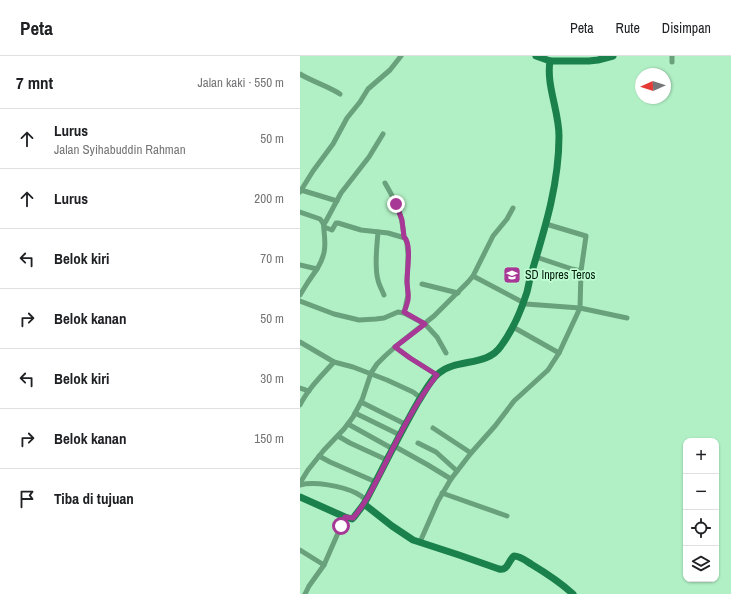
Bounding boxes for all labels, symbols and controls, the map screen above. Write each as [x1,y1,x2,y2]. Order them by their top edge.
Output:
text: Peta [20,15,53,41]
text: Peta [570,19,594,37]
text: Rute [616,19,640,37]
text: Disimpan [662,19,711,37]
north arrow [635,68,671,104]
text: 7 mnt [16,71,53,94]
text: Jalan kaki · 550 m [197,74,284,91]
text: Lurus [54,120,88,141]
icon: ahead [16,128,38,150]
text: 50 m [260,130,284,147]
text: Jalan Syihabuddin Rahman [54,141,186,158]
icon: ahead [16,188,38,210]
text: Lurus [54,188,88,209]
text: 200 m [254,190,284,207]
route end [387,195,405,213]
icon: left [16,248,38,270]
text: Belok kiri [54,248,109,269]
text: 70 m [260,250,284,267]
school or university icon: SD Inpres Teros [502,265,522,285]
place label: SD Inpres Teros [525,267,595,283]
icon: right [16,308,38,330]
text: Belok kanan [54,308,126,329]
text: 50 m [260,310,284,327]
icon: left [16,368,38,390]
text: Belok kiri [54,368,109,389]
text: 30 m [260,370,284,387]
icon: right [16,428,38,450]
text: Belok kanan [54,428,126,449]
text: 150 m [254,430,284,447]
map controls [683,438,719,582]
button: + [683,438,719,474]
button: − [683,474,719,510]
icon: arrive [16,488,38,510]
text: Tiba di tujuan [54,488,134,509]
button: locate [683,510,719,546]
route start [332,517,350,535]
button: layers [683,546,719,582]

